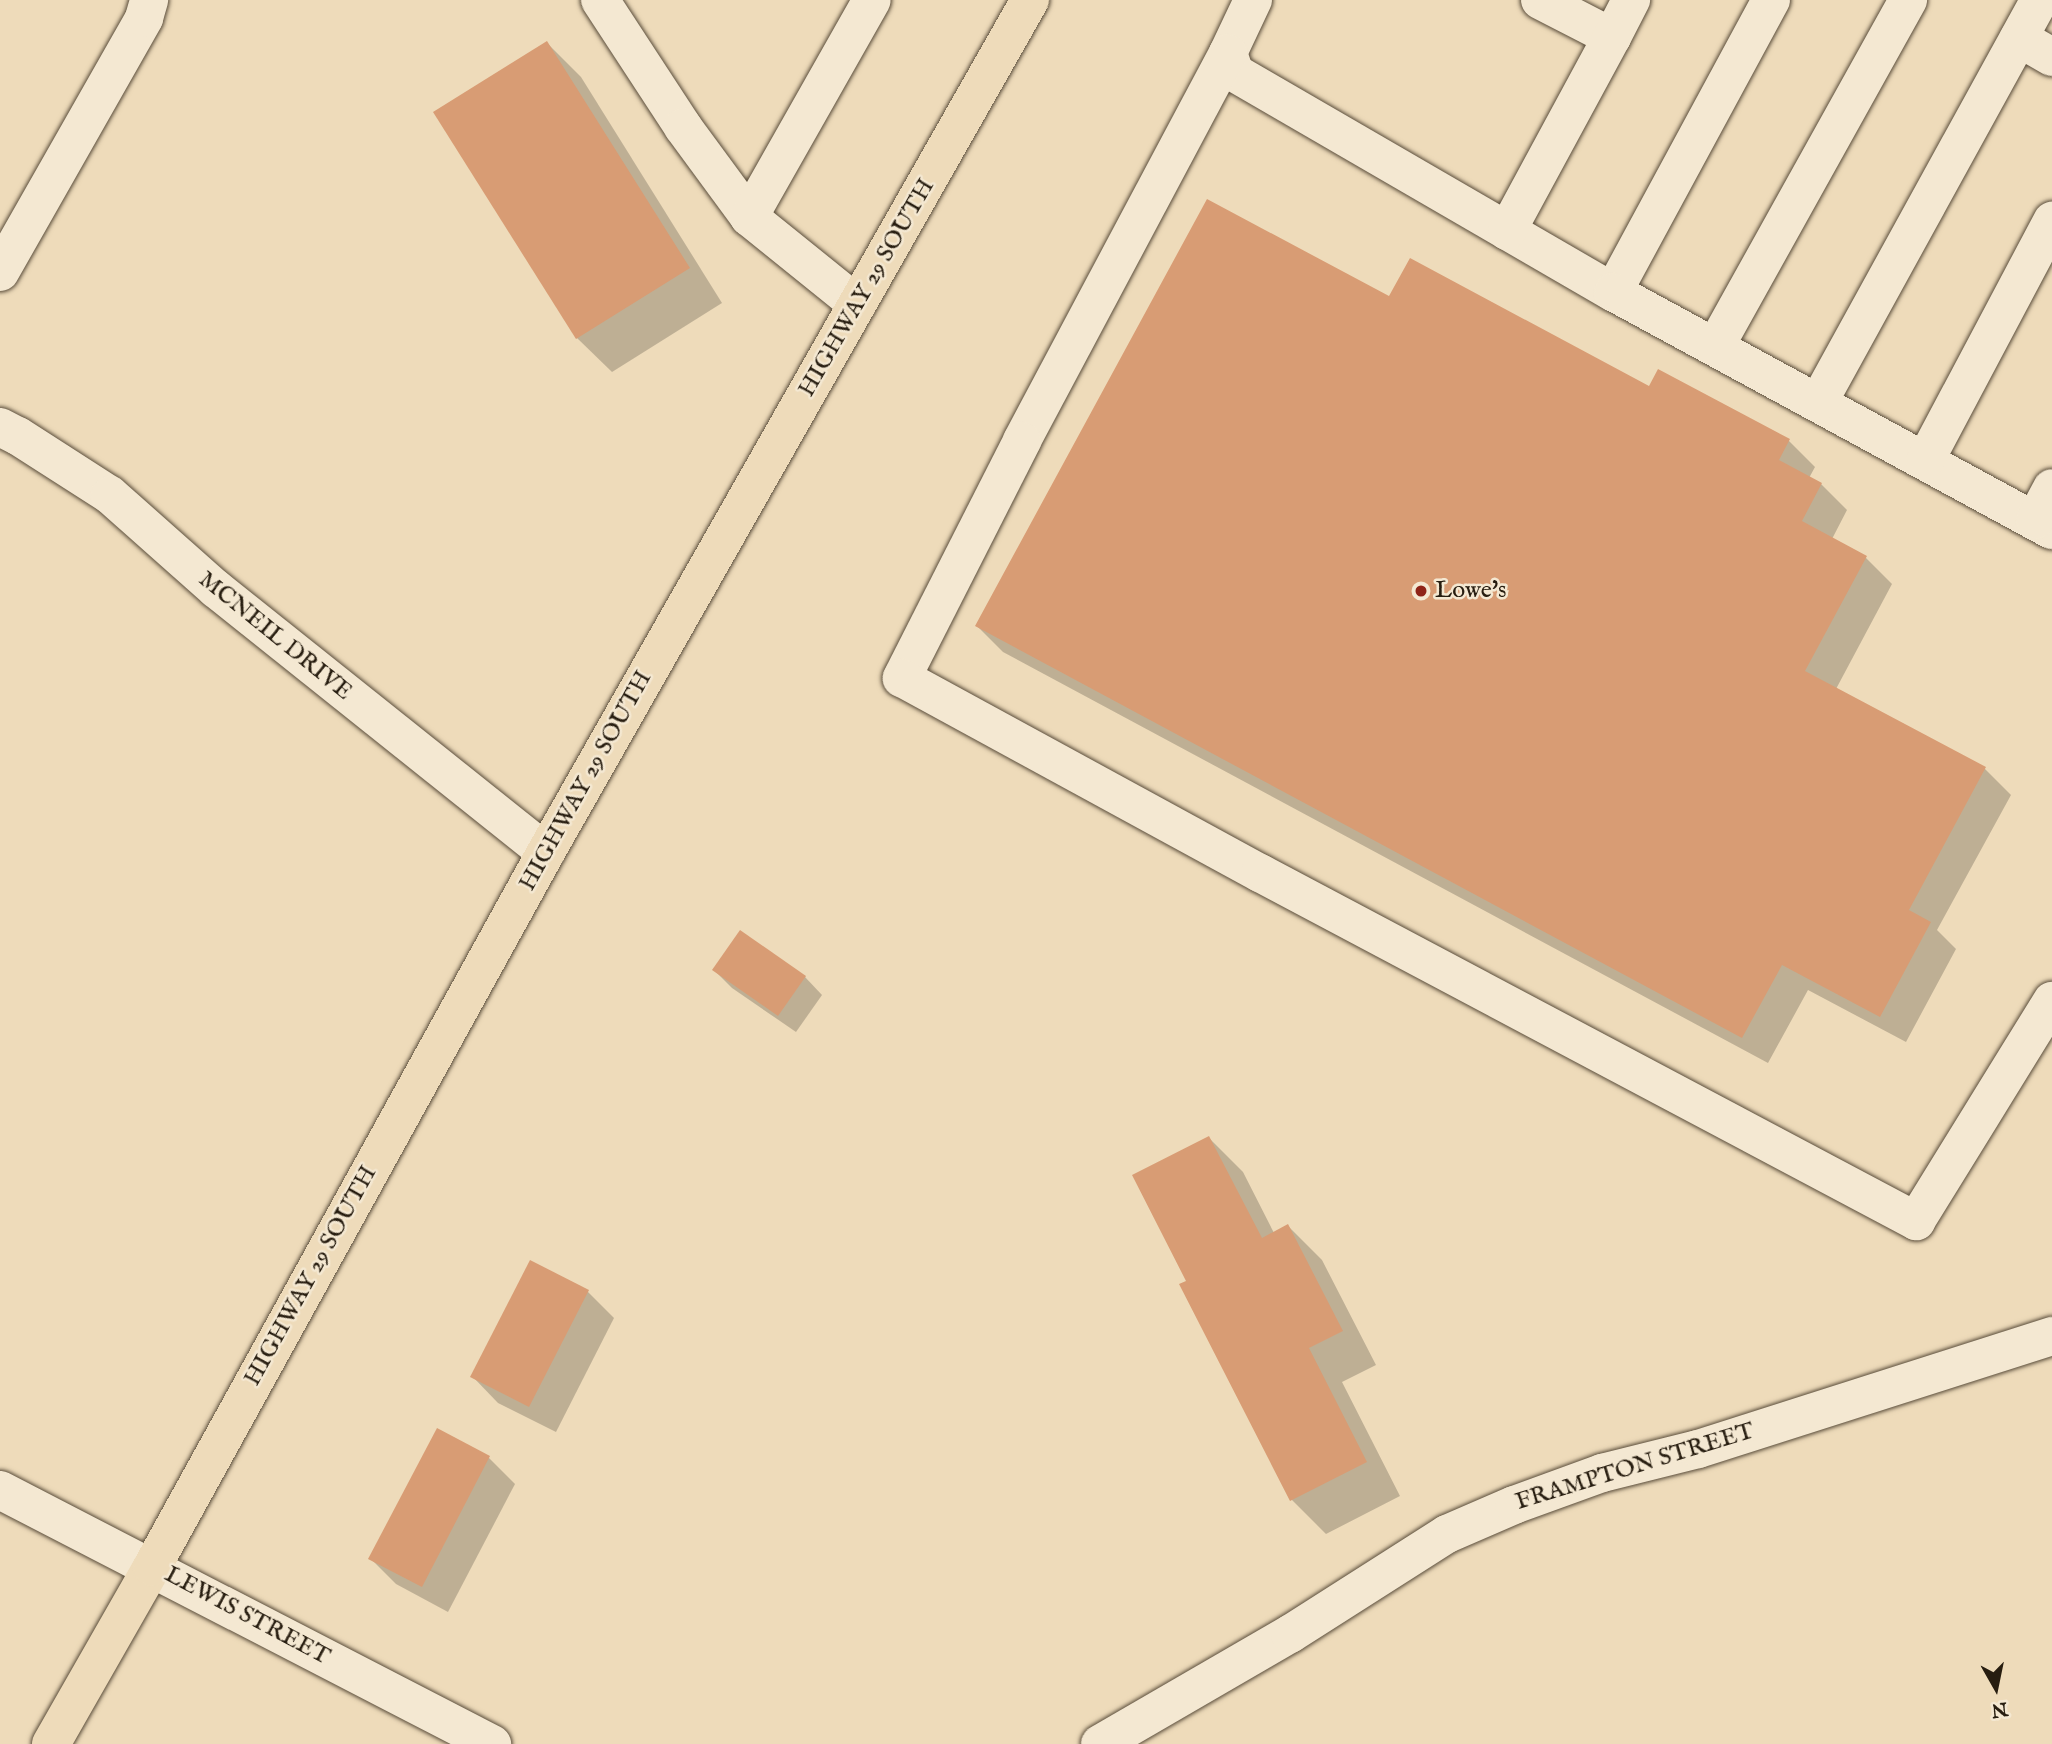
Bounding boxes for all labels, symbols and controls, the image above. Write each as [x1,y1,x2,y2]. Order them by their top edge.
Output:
street label: HIGHWAY 29 SOUTH [793,174,941,402]
street label: MCNEIL DRIVE [192,565,358,707]
place label: Lowe's [1435,577,1507,605]
marker: Lowe's [1413,583,1429,599]
street label: HIGHWAY 29 SOUTH [514,666,658,896]
street label: HIGHWAY 29 SOUTH [239,1161,383,1391]
street label: FRAMPTON STREET [1512,1417,1758,1517]
street label: LEWIS STREET [159,1560,335,1672]
north arrow [1961,1653,2031,1723]
text: N [1989,1696,2009,1722]

